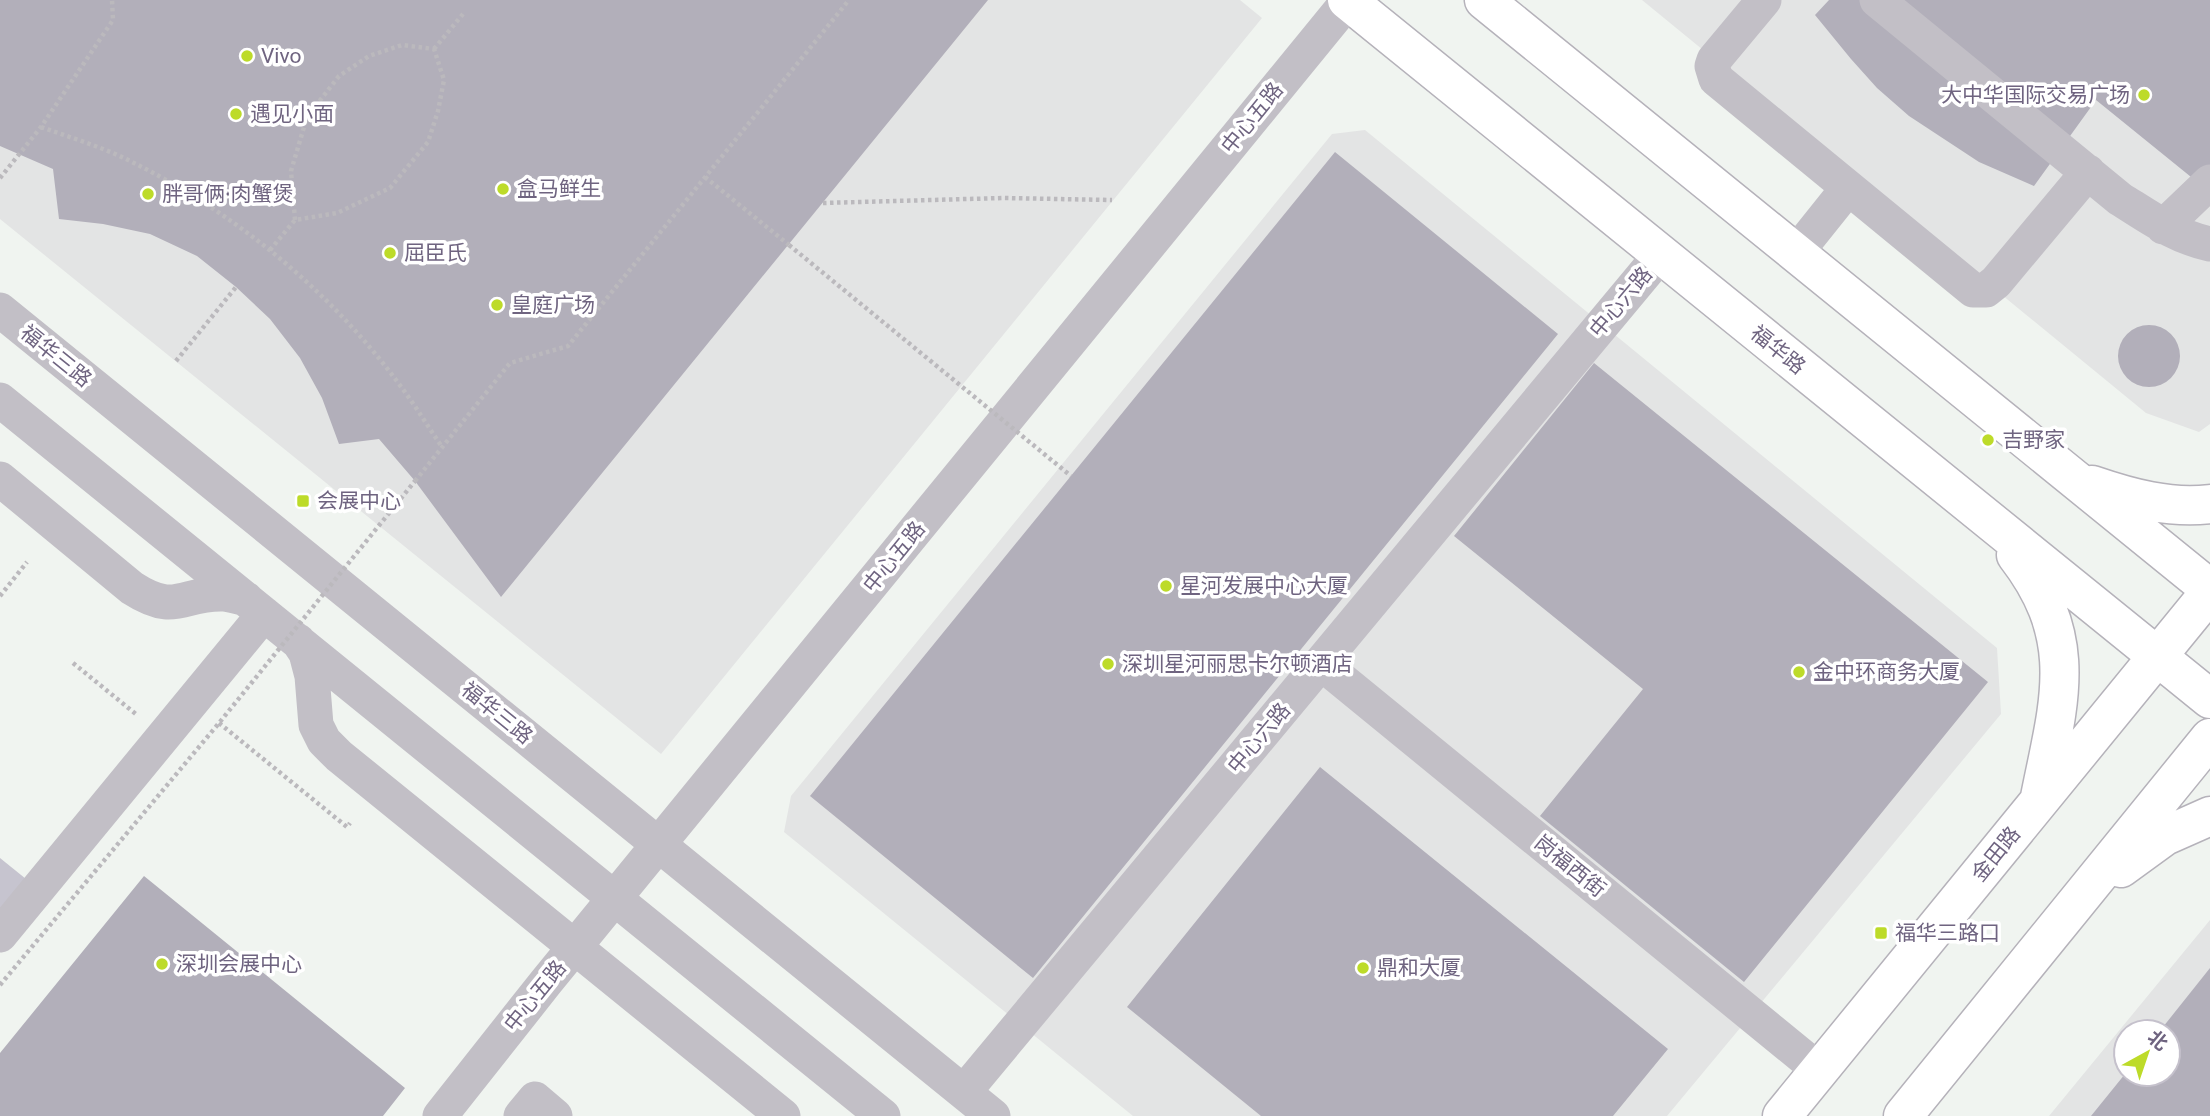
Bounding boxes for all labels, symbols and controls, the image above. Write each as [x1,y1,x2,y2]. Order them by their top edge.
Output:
place label: Vivo [261,44,301,68]
marker: Vivo [239,48,255,64]
street label: 中心五路 [1216,78,1288,158]
place label: 大中华国际交易广场 [1941,83,2130,107]
marker: 大中华国际交易广场 [2136,87,2152,103]
place label: 遇见小面 [250,102,334,126]
marker: 遇见小面 [228,106,244,122]
place label: 盒马鲜生 [517,177,601,201]
marker: 盒马鲜生 [495,181,511,197]
place label: 胖哥俩·肉蟹煲 [162,182,294,206]
marker: 胖哥俩·肉蟹煲 [140,186,156,202]
place label: 屈臣氏 [404,241,467,265]
marker: 屈臣氏 [382,245,398,261]
street label: 中心六路 [1585,262,1657,342]
place label: 皇庭广场 [511,293,595,317]
marker: 皇庭广场 [489,297,505,313]
street label: 福华三路 [16,320,96,392]
street label: 福华路 [1746,321,1810,379]
place label: 吉野家 [2002,428,2065,452]
marker: 吉野家 [1980,432,1996,448]
place label: 会展中心 [317,489,401,513]
marker: 会展中心 [295,493,311,509]
street label: 中心五路 [858,517,930,597]
place label: 星河发展中心大厦 [1180,574,1348,598]
marker: 星河发展中心大厦 [1158,578,1174,594]
place label: 深圳星河丽思卡尔顿酒店 [1122,652,1353,676]
marker: 深圳星河丽思卡尔顿酒店 [1100,656,1116,672]
place label: 金中环商务大厦 [1813,660,1960,684]
marker: 金中环商务大厦 [1791,664,1807,680]
street label: 福华三路 [457,677,537,749]
street label: 中心六路 [1223,698,1295,778]
street label: 金田路 [1967,822,2025,886]
street label: 岗福西街 [1530,830,1610,902]
place label: 福华三路口 [1895,921,2000,945]
marker: 福华三路口 [1873,925,1889,941]
place label: 深圳会展中心 [176,952,302,976]
marker: 深圳会展中心 [154,956,170,972]
street label: 中心五路 [499,956,571,1036]
place label: 鼎和大厦 [1377,956,1461,980]
marker: 鼎和大厦 [1355,960,1371,976]
north arrow [2112,1018,2182,1088]
text: 北 [2143,1025,2172,1055]

